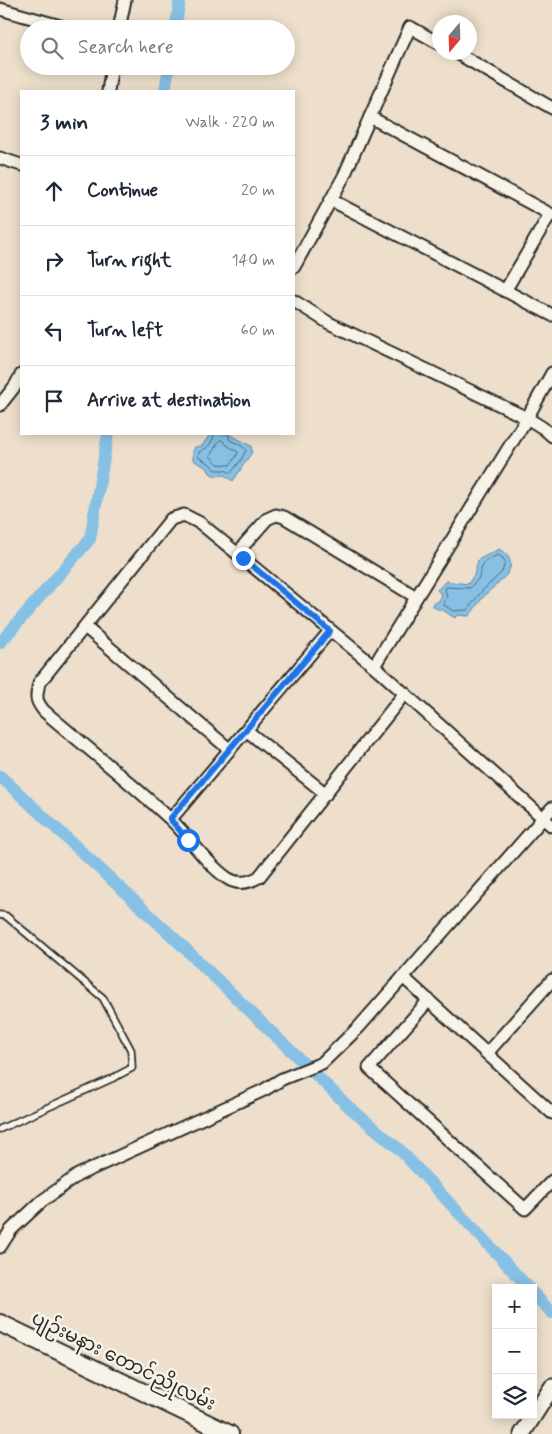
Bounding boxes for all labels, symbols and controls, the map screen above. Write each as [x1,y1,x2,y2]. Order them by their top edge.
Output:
north arrow [432,15,477,60]
search box [20,20,295,75]
icon: search [38,34,66,62]
text: Search here [78,35,174,60]
text: 3 min [40,109,88,137]
text: Walk · 220 m [185,112,275,133]
icon: ahead [40,177,68,205]
text: Continue [87,178,158,203]
text: 20 m [241,180,275,201]
icon: right [40,247,68,275]
text: Turn right [87,248,171,273]
text: 140 m [231,250,275,271]
icon: left [40,317,68,345]
text: Turn left [87,318,163,343]
text: 60 m [241,320,275,341]
icon: arrive [40,387,68,415]
text: Arrive at destination [87,388,251,413]
route end [232,547,255,570]
route start [177,829,200,852]
map controls [492,1284,537,1419]
button: + [492,1284,537,1329]
street label: ပျဉ်းမနား တောင်ညိုလမ်း [26,1303,221,1419]
button: − [492,1329,537,1374]
button: layers [492,1374,537,1419]

